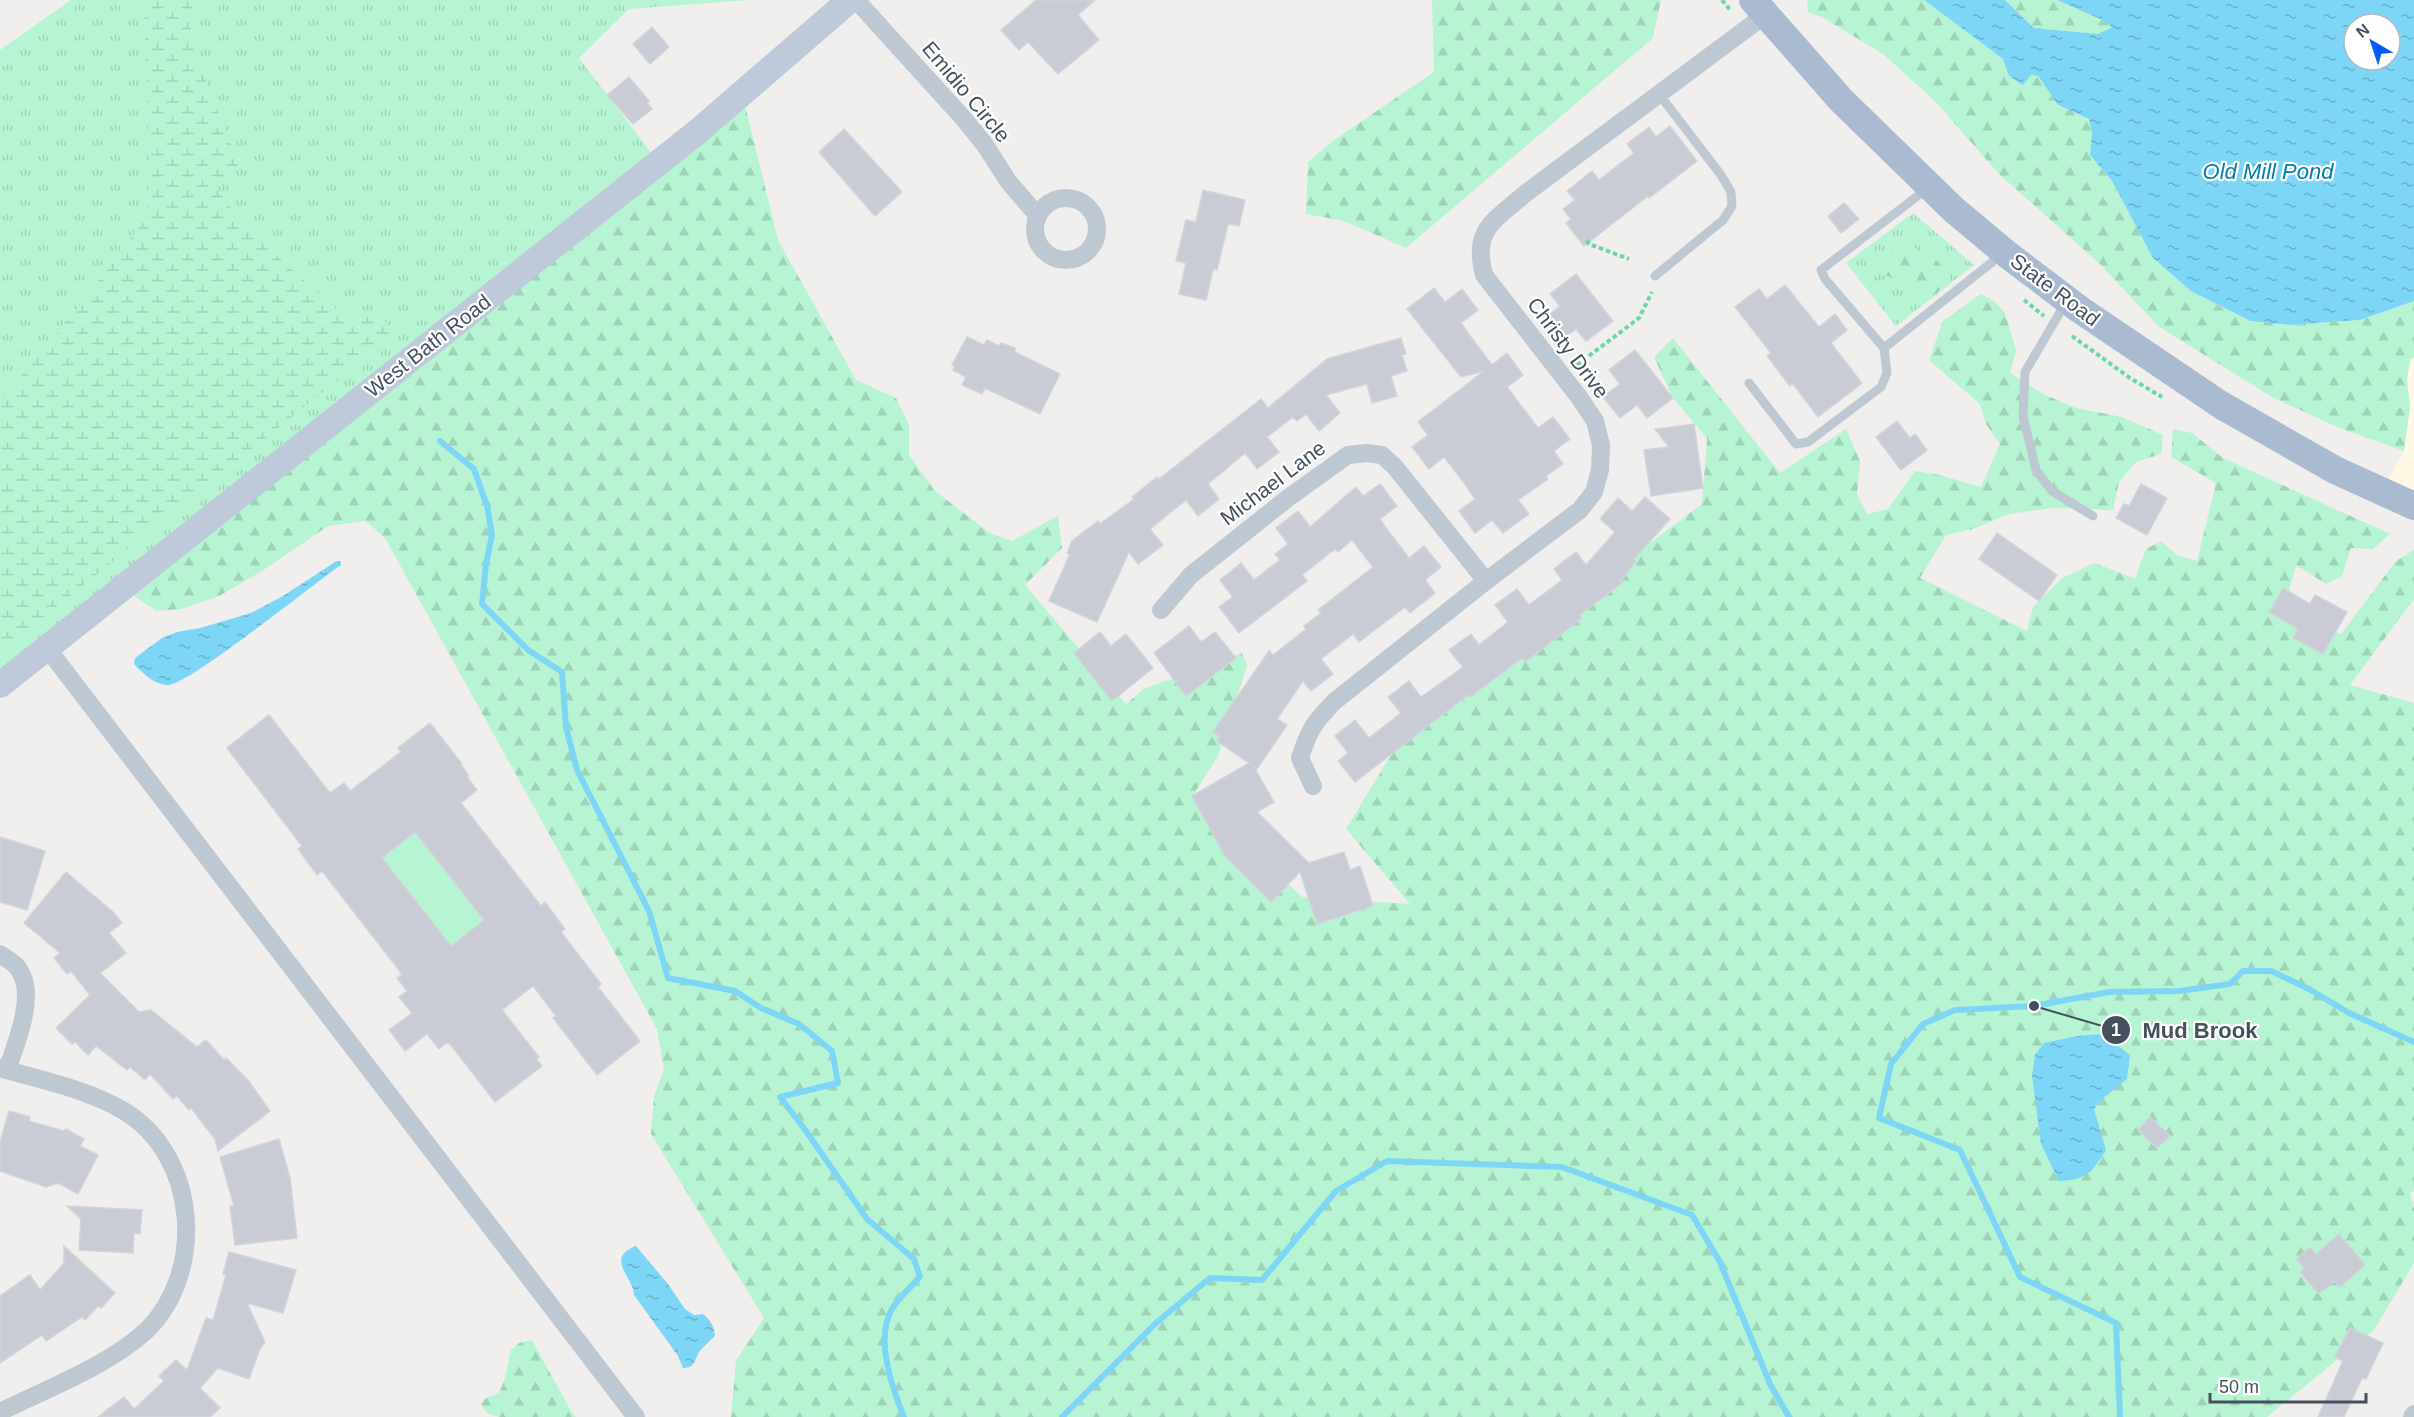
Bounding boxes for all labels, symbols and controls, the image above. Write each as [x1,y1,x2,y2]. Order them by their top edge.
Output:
north arrow [2342,12,2402,72]
text: N [2353,20,2373,41]
street label: Emidio Circle [918,37,1015,146]
water label: Old Mill Pond [2203,159,2334,184]
street label: State Road [2006,249,2104,330]
street label: West Bath Road [361,290,495,402]
street label: Christy Drive [1523,293,1614,403]
street label: Michael Lane [1216,436,1330,529]
callout: Mud Brook [2101,1010,2270,1050]
text: Mud Brook [2143,1018,2258,1043]
text: 1 [2111,1020,2121,1040]
scale bar [2210,1366,2366,1404]
text: 50 m [2219,1377,2259,1397]

